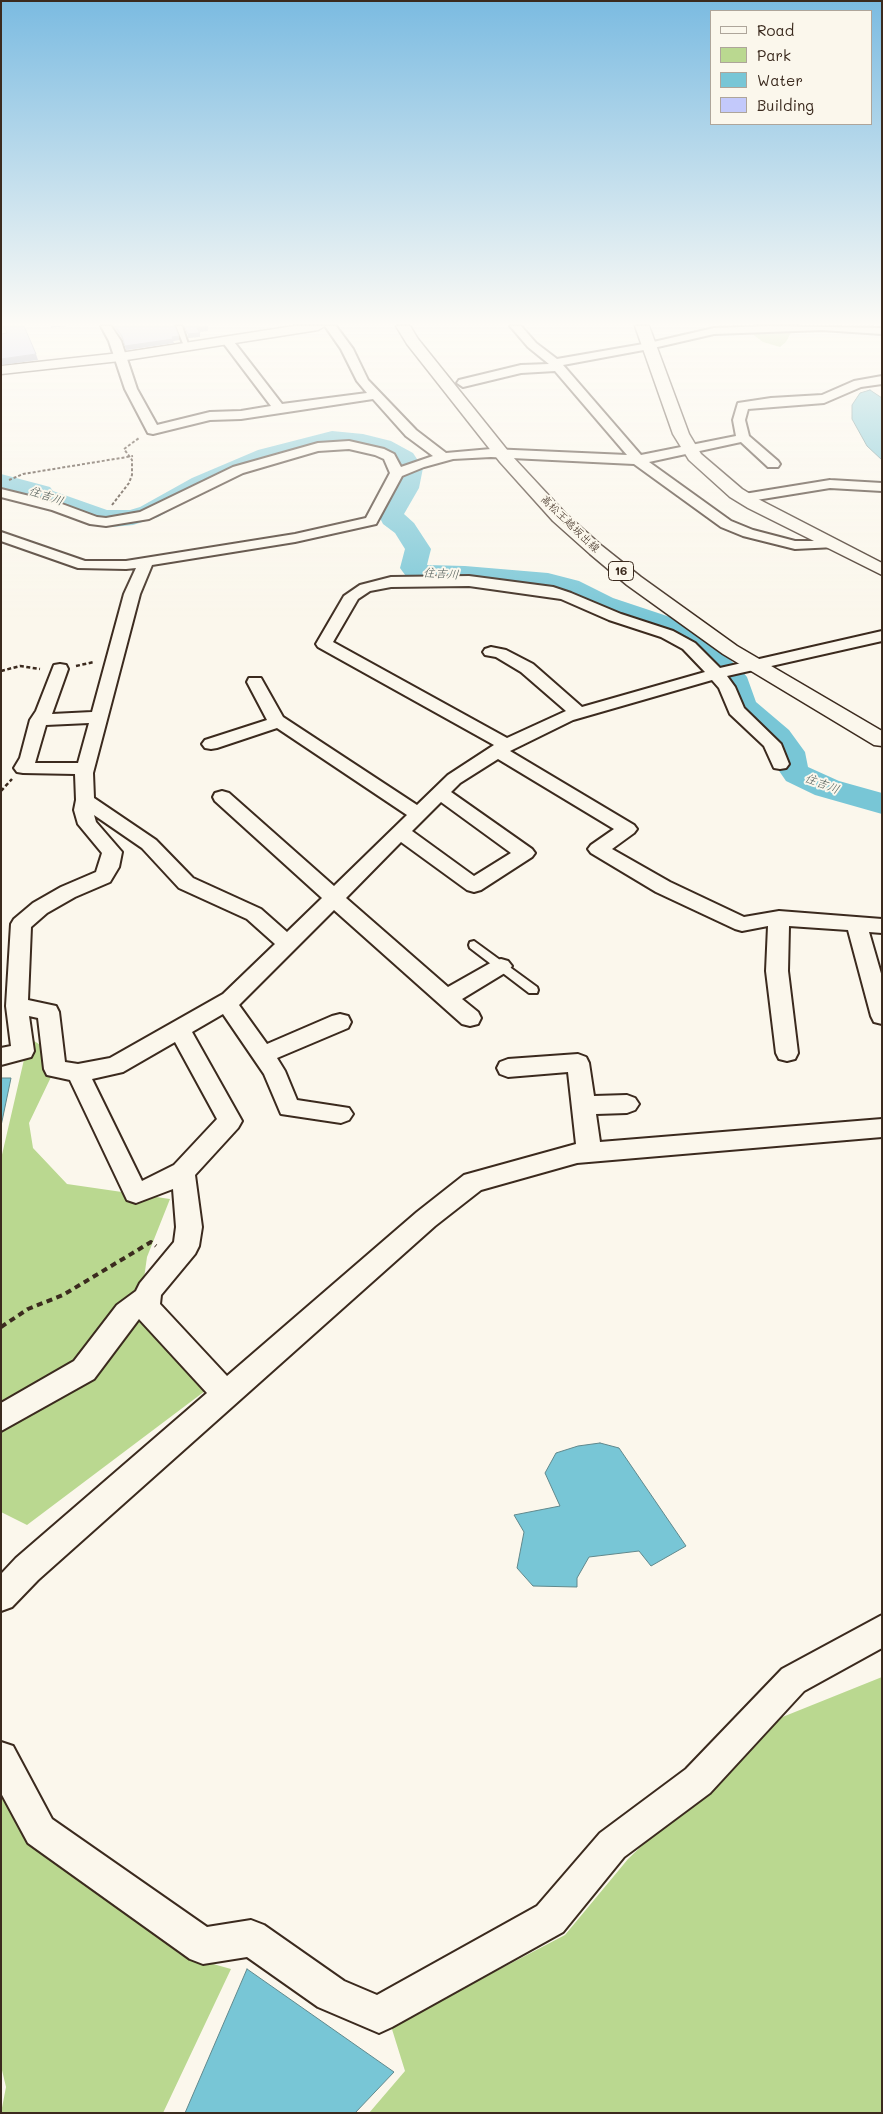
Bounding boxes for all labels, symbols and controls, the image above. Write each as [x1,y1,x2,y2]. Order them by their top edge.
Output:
legend [710,10,873,125]
text: Road [757,20,794,40]
text: Park [757,45,791,65]
text: Water [757,70,803,90]
text: Building [757,95,814,115]
water label: 住吉川 [27,483,65,509]
street label: 高松王越坂出線 [538,493,602,555]
road number: 16 [608,562,634,580]
water label: 住吉川 [423,566,459,582]
water label: 住吉川 [803,771,841,797]

